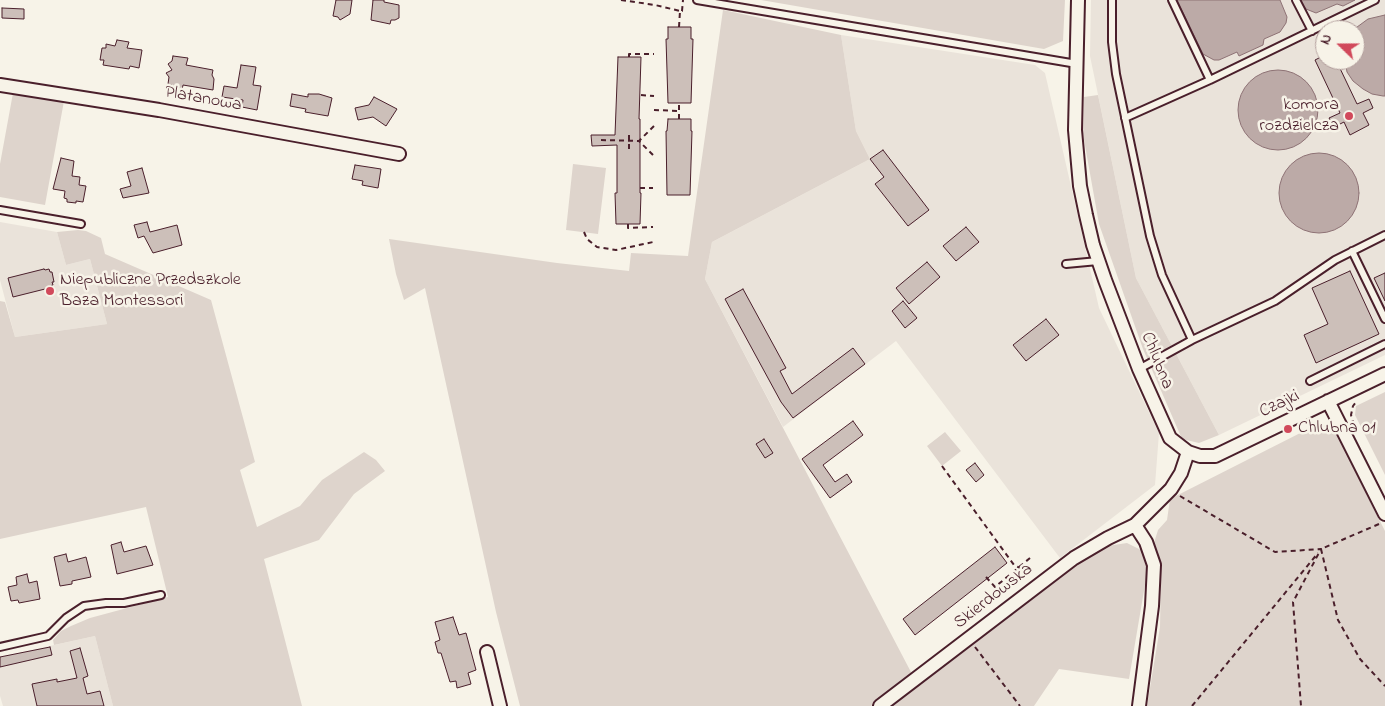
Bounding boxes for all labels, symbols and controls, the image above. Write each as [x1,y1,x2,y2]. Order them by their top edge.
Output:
north arrow [1315,20,1365,70]
text: N [1315,31,1338,48]
street label: Platanowa [163,83,243,117]
place label: komora rozdzielcza [1259,95,1339,138]
marker: komora rozdzielcza [1343,110,1355,122]
place label: Niepubliczne Przedszkole Baza Montessori [60,270,241,312]
marker: Niepubliczne Przedszkole Baza Montessori [44,285,56,297]
street label: Chlubna [1135,329,1177,393]
street label: Czajki [1256,386,1304,424]
place label: Chlubna 01 [1298,418,1376,440]
marker: Chlubna 01 [1282,423,1294,435]
street label: Skierdowska [950,559,1038,635]

